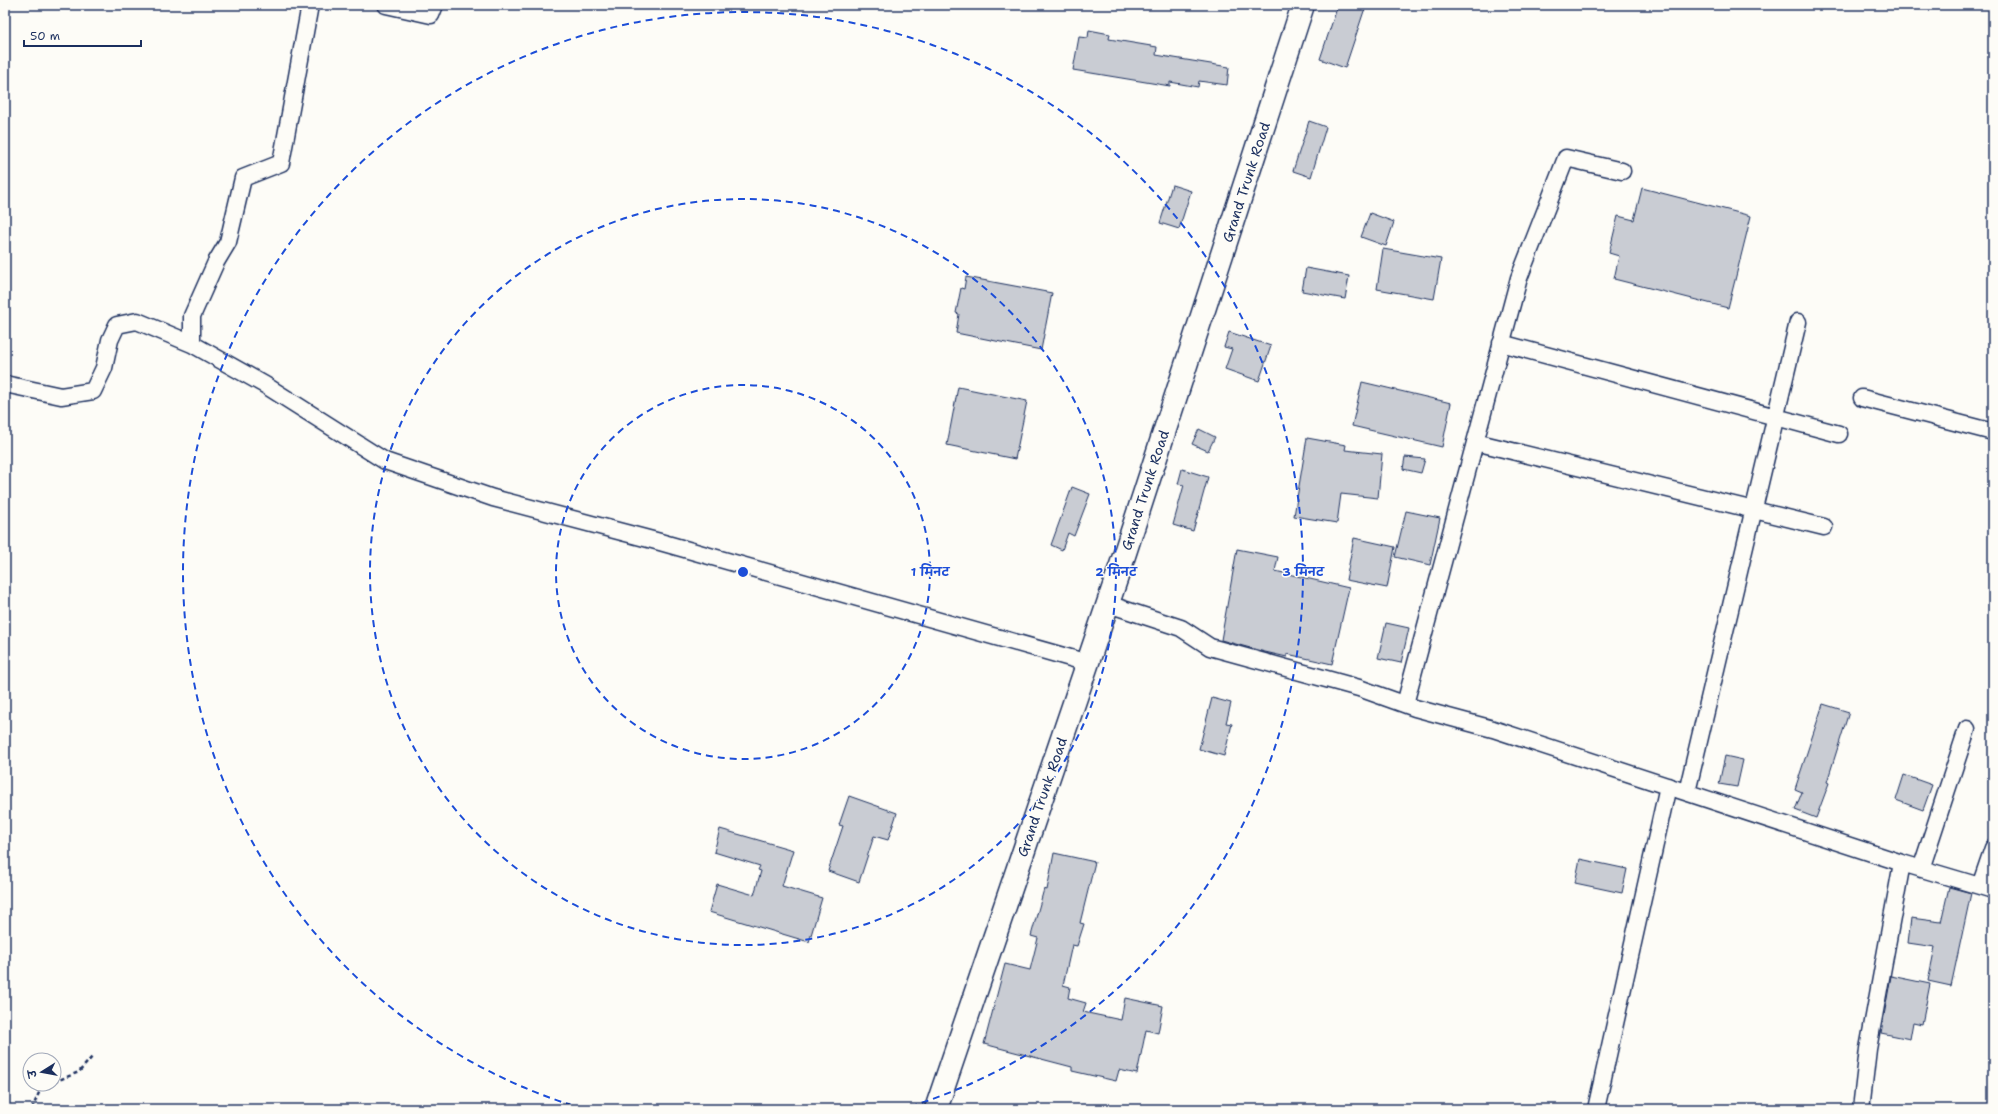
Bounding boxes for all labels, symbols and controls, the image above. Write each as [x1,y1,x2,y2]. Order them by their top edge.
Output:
scale bar [24,22,141,48]
text: 50 m [30,28,60,44]
street label: Grand Trunk Road [1218,120,1274,244]
street label: Grand Trunk Road [1117,428,1173,552]
text: 1 मिनट [911,563,950,580]
text: 2 मिनट [1095,563,1138,580]
text: 3 मिनट [1282,563,1325,580]
centre of rings [736,565,750,579]
street label: Grand Trunk Road [1013,735,1071,859]
north arrow [22,1052,62,1092]
text: उ [24,1067,41,1080]

